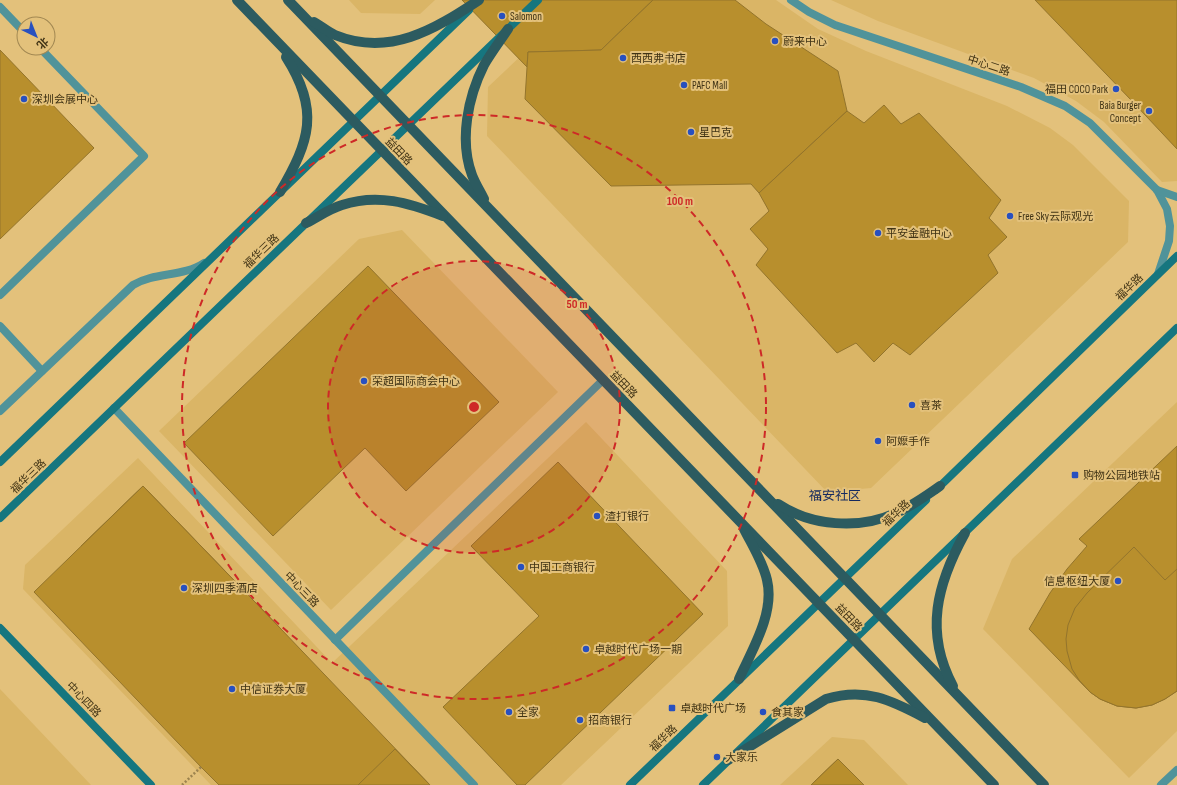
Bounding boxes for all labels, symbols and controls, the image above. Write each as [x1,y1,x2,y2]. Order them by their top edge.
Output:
place label: Salomon [510,10,542,23]
marker: Salomon [497,11,507,21]
north arrow [16,16,56,56]
text: 北 [34,34,51,51]
place label: 蔚来中心 [783,35,827,48]
marker: 蔚来中心 [770,36,780,46]
place label: 西西弗书店 [631,52,686,65]
street label: 中心二路 [966,52,1012,78]
marker: 西西弗书店 [618,53,628,63]
place label: PAFC Mall [692,79,727,92]
marker: PAFC Mall [679,80,689,90]
place label: 福田 COCO Park [1045,83,1109,96]
marker: 福田 COCO Park [1111,84,1121,94]
place label: 深圳会展中心 [32,93,98,106]
marker: 深圳会展中心 [19,94,29,104]
place label: Baia Burger Concept [1100,99,1142,125]
marker: Baia Burger Concept [1144,106,1154,116]
place label: 星巴克 [699,126,732,139]
marker: 星巴克 [686,127,696,137]
street label: 益田路 [383,135,415,168]
text: 100 m [667,194,693,209]
place label: Free Sky云际观光 [1018,210,1093,223]
marker: Free Sky云际观光 [1005,211,1015,221]
place label: 平安金融中心 [886,227,952,240]
marker: 平安金融中心 [873,228,883,238]
street label: 福华三路 [241,231,282,271]
street label: 福华路 [1113,271,1146,303]
text: 50 m [567,297,587,312]
street label: 益田路 [608,368,640,401]
place label: 荣超国际商会中心 [372,375,460,388]
marker: 荣超国际商会中心 [359,376,369,386]
place label: 喜茶 [920,399,942,412]
centre of rings [467,400,481,414]
marker: 喜茶 [907,400,917,410]
place label: 阿嬷手作 [886,435,930,448]
marker: 阿嬷手作 [873,436,883,446]
street label: 福华三路 [8,456,49,496]
place label: 购物公园地铁站 [1083,469,1160,482]
marker: 购物公园地铁站 [1070,470,1080,480]
district label: 福安社区 [809,488,861,504]
street label: 福华路 [880,497,913,529]
place label: 渣打银行 [605,510,649,523]
marker: 渣打银行 [592,511,602,521]
place label: 中国工商银行 [529,561,595,574]
marker: 中国工商银行 [516,562,526,572]
street label: 中心三路 [282,569,322,610]
place label: 信息枢纽大厦 [1044,575,1110,588]
marker: 信息枢纽大厦 [1113,576,1123,586]
place label: 深圳四季酒店 [192,582,258,595]
marker: 深圳四季酒店 [179,583,189,593]
street label: 益田路 [833,601,865,634]
place label: 卓越时代广场一期 [594,643,682,656]
marker: 卓越时代广场一期 [581,644,591,654]
street label: 中心四路 [64,679,104,720]
place label: 中信证券大厦 [240,683,306,696]
marker: 中信证券大厦 [227,684,237,694]
place label: 卓越时代广场 [680,702,746,715]
marker: 卓越时代广场 [667,703,677,713]
place label: 全家 [517,706,539,719]
place label: 食其家 [771,706,804,719]
marker: 全家 [504,707,514,717]
marker: 食其家 [758,707,768,717]
place label: 招商银行 [588,714,632,727]
marker: 招商银行 [575,715,585,725]
street label: 福华路 [647,722,680,754]
place label: 大家乐 [725,751,758,764]
marker: 大家乐 [712,752,722,762]

